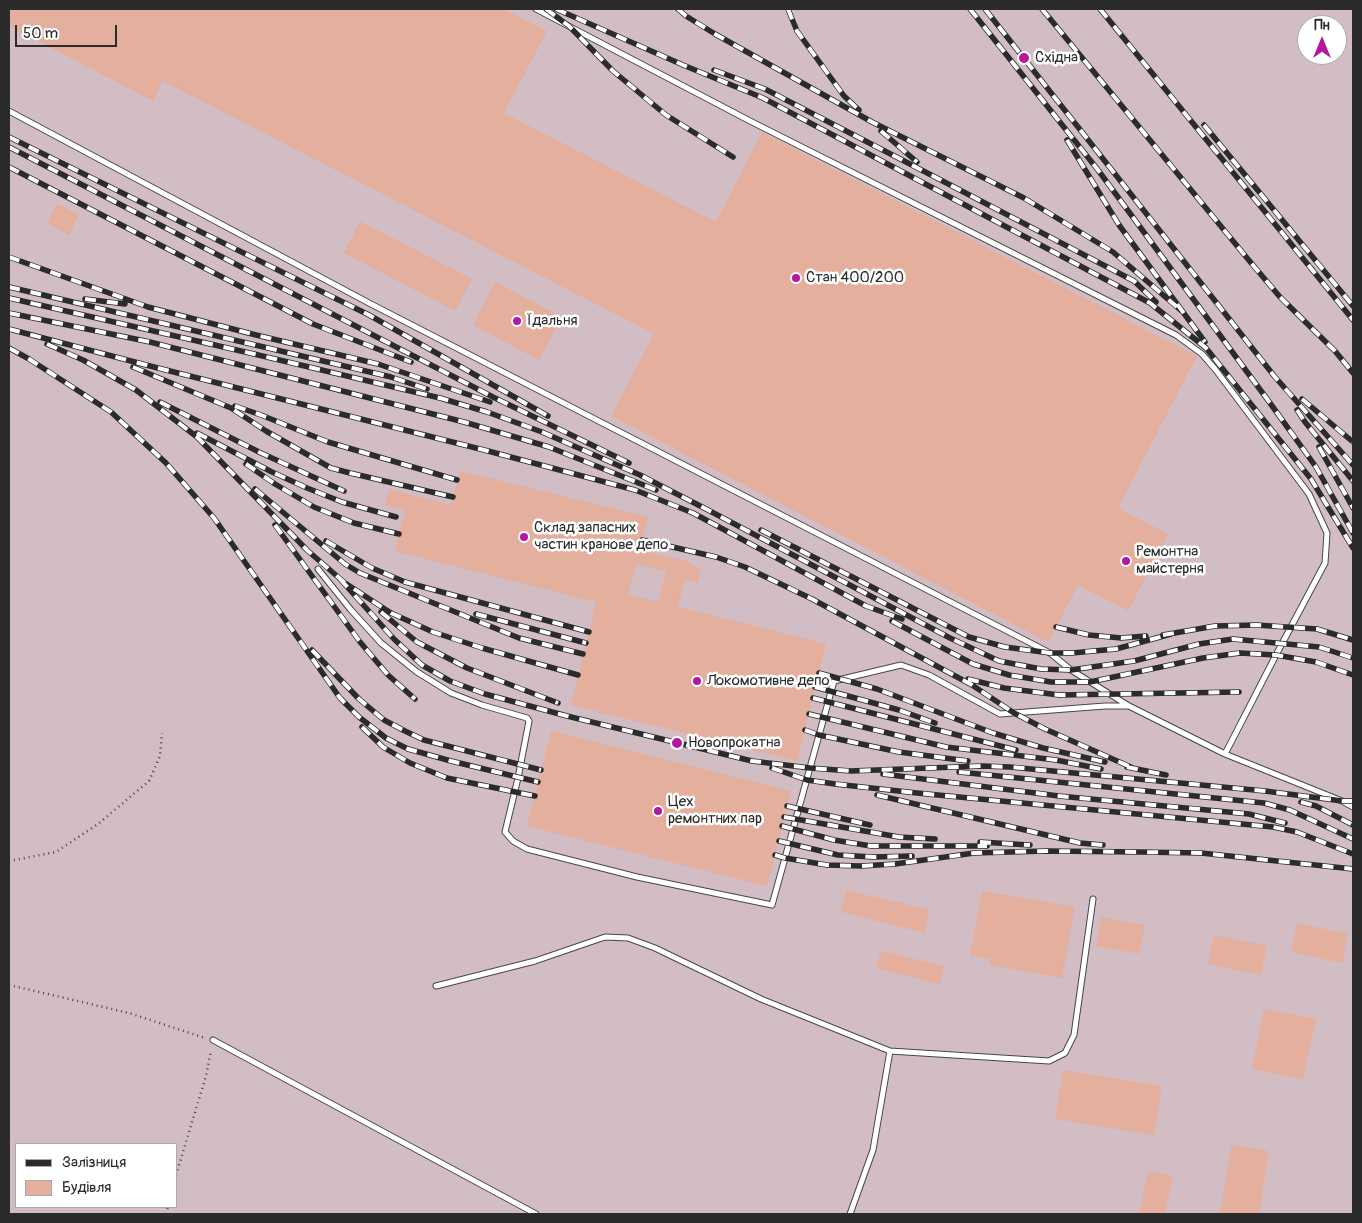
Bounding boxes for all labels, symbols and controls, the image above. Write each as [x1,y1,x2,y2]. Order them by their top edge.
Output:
scale bar [18,15,120,47]
north arrow [1297,15,1347,65]
text: Пн [1314,17,1330,34]
text: 50 m [23,24,58,43]
place label: Східна [1035,49,1078,67]
marker: Східна [1017,51,1031,65]
place label: Стан 400/200 [806,269,904,287]
marker: Стан 400/200 [790,272,802,284]
place label: Їдальня [527,312,578,330]
marker: Їдальня [511,315,523,327]
place label: Склад запасних частин кранове депо [534,519,668,554]
marker: Склад запасних частин кранове депо [518,531,530,543]
place label: Ремонтна майстерня [1136,543,1204,578]
marker: Ремонтна майстерня [1120,555,1132,567]
place label: Локомотивне депо [707,672,830,690]
marker: Локомотивне депо [691,675,703,687]
place label: Новопрокатна [688,734,780,752]
marker: Новопрокатна [670,736,684,750]
place label: Цех ремонтних пар [668,793,762,828]
marker: Цех ремонтних пар [652,805,664,817]
legend [15,1143,178,1208]
text: Залізниця [62,1153,126,1172]
text: Будівля [62,1178,111,1197]

